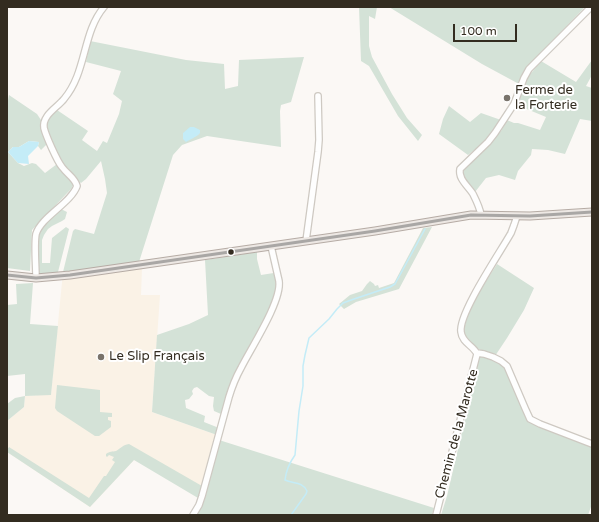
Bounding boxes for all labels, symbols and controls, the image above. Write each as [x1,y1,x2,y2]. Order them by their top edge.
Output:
scale bar [455,16,519,42]
text: 100 m [460,24,497,38]
place label: Ferme de la Forterie [515,83,577,114]
marker: Ferme de la Forterie [502,93,512,103]
unlabelled marker [226,247,236,257]
place label: Le Slip Français [109,349,205,365]
marker: Le Slip Français [96,352,106,362]
street label: Chemin de la Marotte [432,368,482,500]

